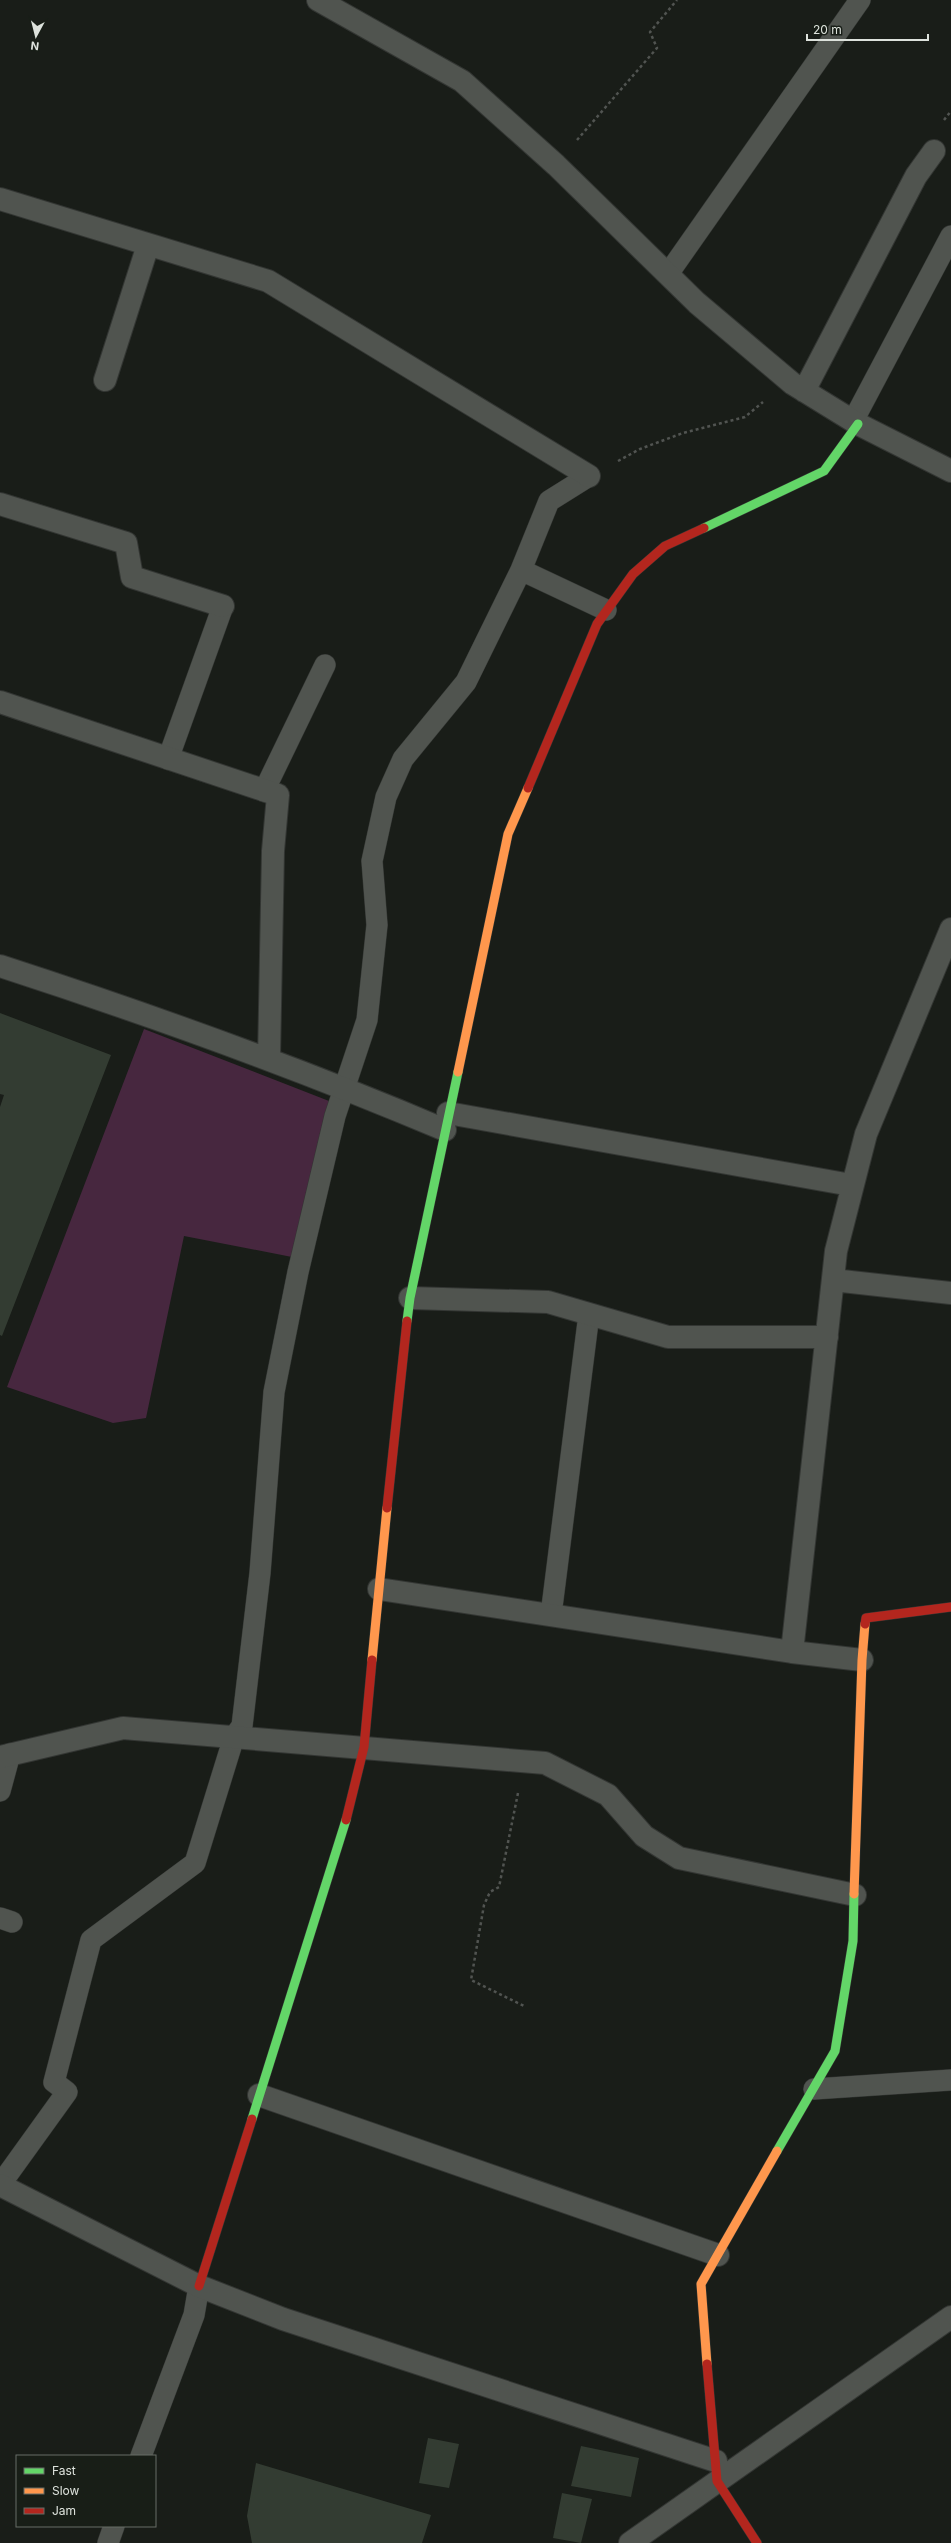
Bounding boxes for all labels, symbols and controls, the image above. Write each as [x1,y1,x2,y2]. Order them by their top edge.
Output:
north arrow [16,16,56,56]
scale bar [807,16,928,42]
text: 20 m [813,22,842,37]
text: N [30,38,40,53]
legend [16,2455,156,2527]
text: Fast [52,2463,76,2478]
text: Slow [52,2483,80,2498]
text: Jam [52,2503,76,2518]

